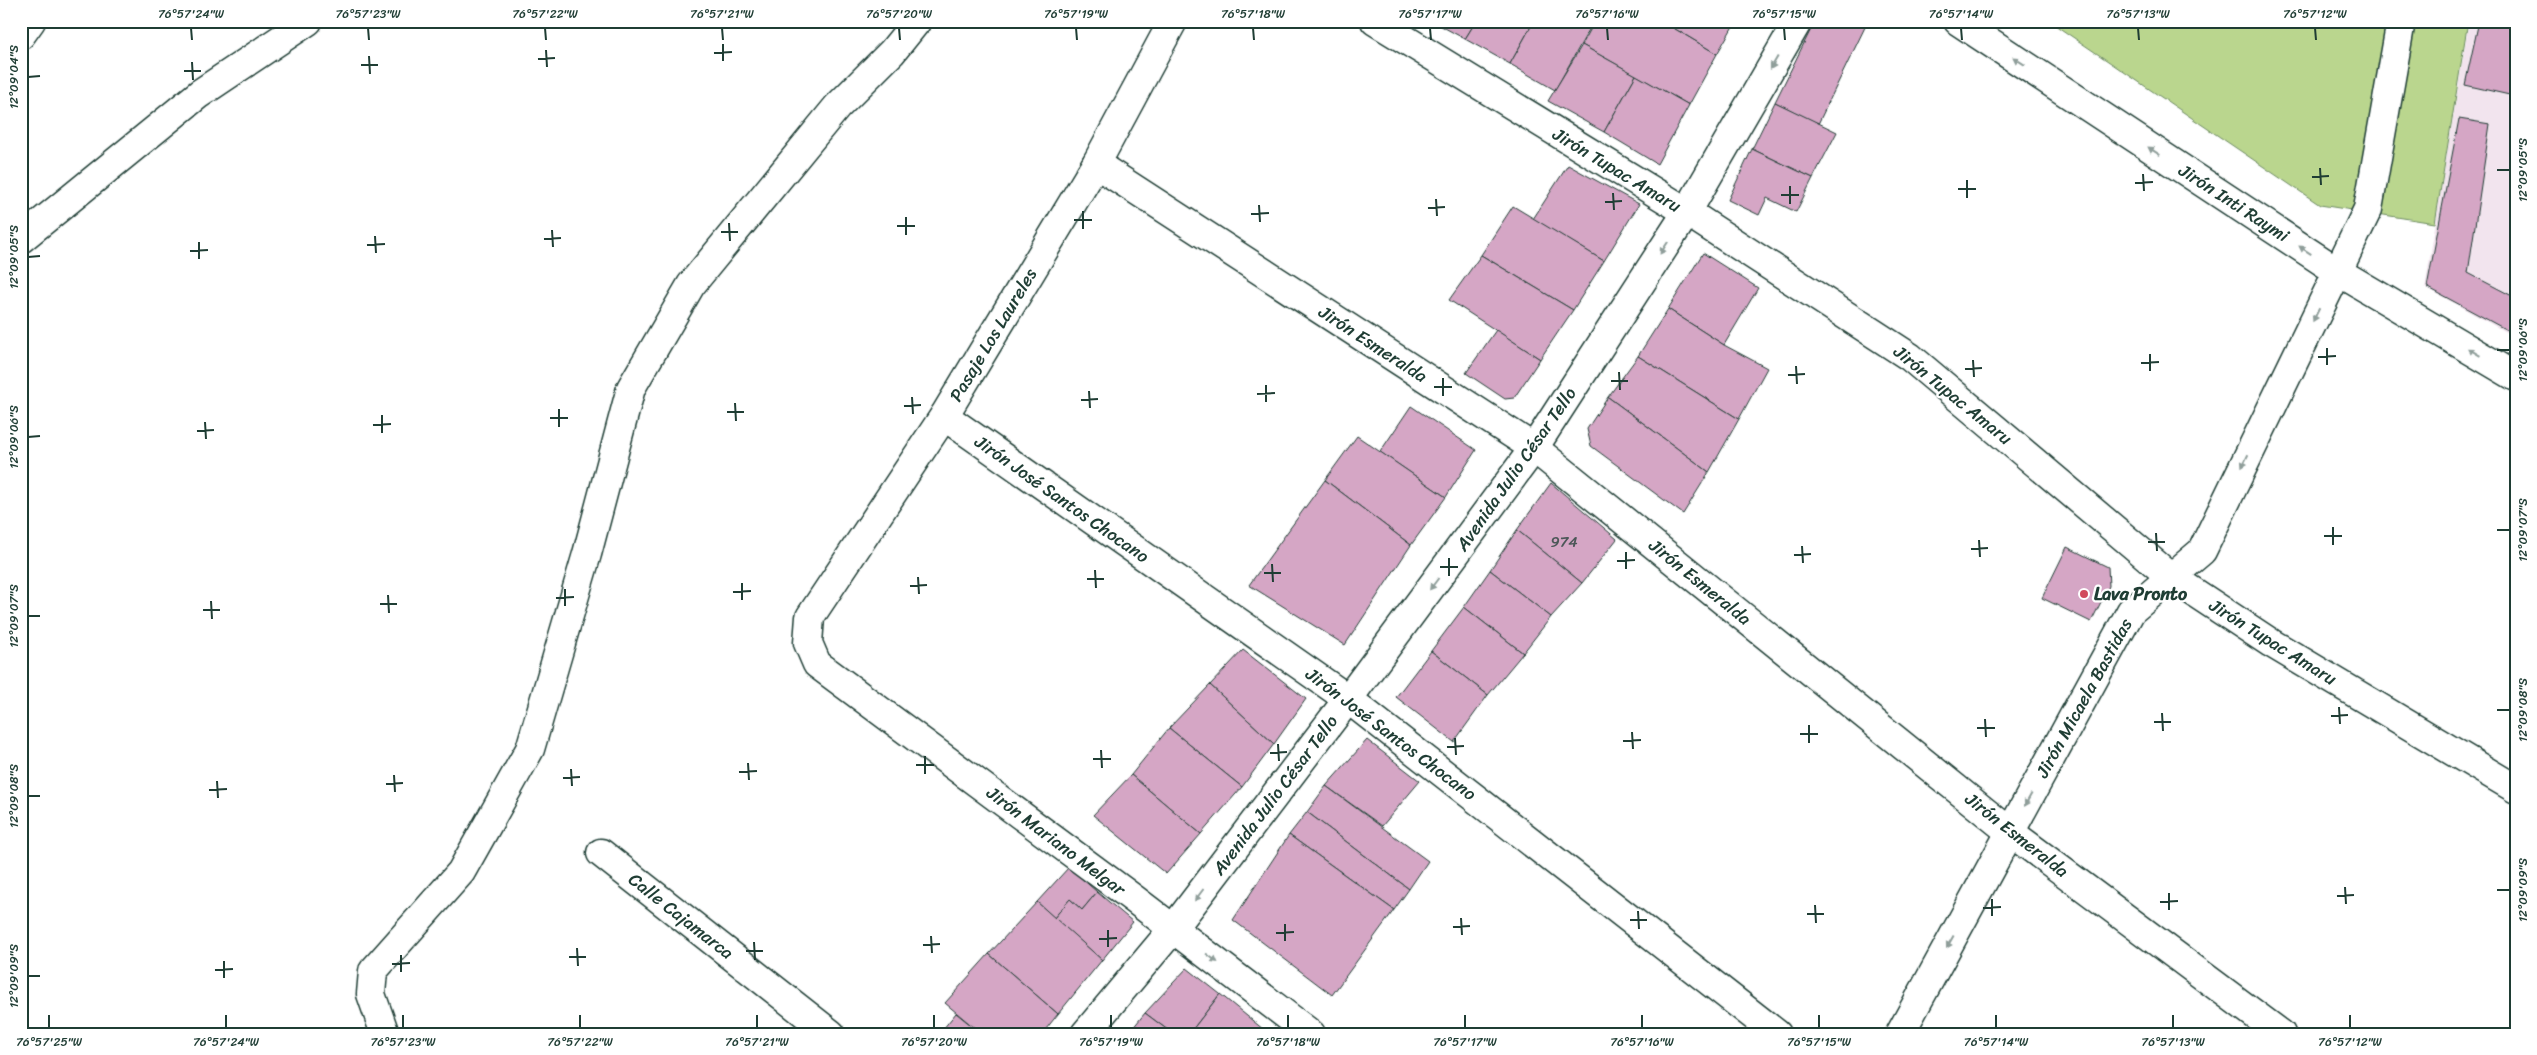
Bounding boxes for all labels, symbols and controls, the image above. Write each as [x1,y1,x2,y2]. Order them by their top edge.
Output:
text: 76°57'24"W [158,3,225,25]
text: 76°57'23"W [335,3,401,25]
text: 76°57'22"W [512,3,579,25]
text: 76°57'21"W [690,3,755,25]
text: 76°57'20"W [866,3,933,25]
text: 76°57'19"W [1044,3,1109,25]
text: 76°57'18"W [1221,3,1286,25]
text: 76°57'17"W [1398,3,1463,25]
text: 76°57'16"W [1575,3,1640,25]
text: 76°57'15"W [1752,3,1817,25]
text: 76°57'14"W [1929,3,1994,25]
text: 76°57'13"W [2106,3,2170,25]
text: 76°57'12"W [2283,3,2348,25]
text: 12°09'04"S [3,44,25,109]
one-way arrow [1769,57,1778,70]
one-way arrow [2012,57,2025,66]
street label: Jirón Tupac Amaru [1545,118,1688,221]
text: 12°09'05"S [2512,138,2534,202]
one-way arrow [2148,146,2161,156]
street label: Jirón Inti Raymi [2171,154,2297,252]
text: 12°09'05"S [3,225,25,289]
one-way arrow [1659,242,1669,255]
one-way arrow [2298,245,2311,255]
street label: Pasaje Los Laureles [940,261,1046,408]
street label: Jirón Esmeralda [1311,296,1434,391]
one-way arrow [2312,308,2320,322]
text: 12°09'06"S [2512,318,2534,382]
street label: Jirón Tupac Amaru [1885,336,2020,454]
one-way arrow [2467,347,2480,356]
street label: Avenida Julio César Tello [1446,380,1585,559]
text: 12°09'06"S [3,405,25,469]
street label: Jirón José Santos Chocano [967,426,1156,572]
one-way arrow [2241,454,2249,468]
text: 12°09'07"S [2512,498,2534,562]
house number: 974 [1550,529,1578,555]
street label: Jirón Esmeralda [1641,530,1759,634]
one-way arrow [1428,577,1439,590]
place label: Lava Pronto [2094,578,2188,610]
text: 12°09'07"S [3,584,25,648]
marker: Lava Pronto [2078,588,2090,600]
street label: Jirón Tupac Amaru [2202,589,2344,694]
street label: Jirón Micaela Bastidas [2026,612,2142,785]
street label: Jirón José Santos Chocano [1298,658,1483,809]
text: 12°09'08"S [2512,678,2534,742]
street label: Avenida Julio César Tello [1203,708,1346,883]
text: 12°09'08"S [3,764,25,828]
street label: Jirón Mariano Melgar [979,777,1134,905]
street label: Jirón Esmeralda [1957,783,2076,886]
one-way arrow [2024,793,2032,807]
text: 12°09'09"S [2512,857,2534,922]
street label: Calle Cajamarca [621,864,741,968]
one-way arrow [1193,888,1204,901]
one-way arrow [1946,935,1954,950]
text: 12°09'09"S [3,943,25,1008]
one-way arrow [1205,953,1219,963]
text: 76°57'25"W [16,1031,83,1053]
text: 76°57'24"W [193,1031,260,1053]
text: 76°57'23"W [370,1031,436,1053]
text: 76°57'22"W [547,1031,614,1053]
text: 76°57'21"W [725,1031,790,1053]
text: 76°57'20"W [901,1031,968,1053]
text: 76°57'19"W [1079,1031,1144,1053]
text: 76°57'18"W [1256,1031,1321,1053]
text: 76°57'17"W [1433,1031,1498,1053]
text: 76°57'16"W [1610,1031,1675,1053]
text: 76°57'15"W [1787,1031,1852,1053]
text: 76°57'14"W [1964,1031,2029,1053]
text: 76°57'13"W [2141,1031,2205,1053]
text: 76°57'12"W [2318,1031,2383,1053]

